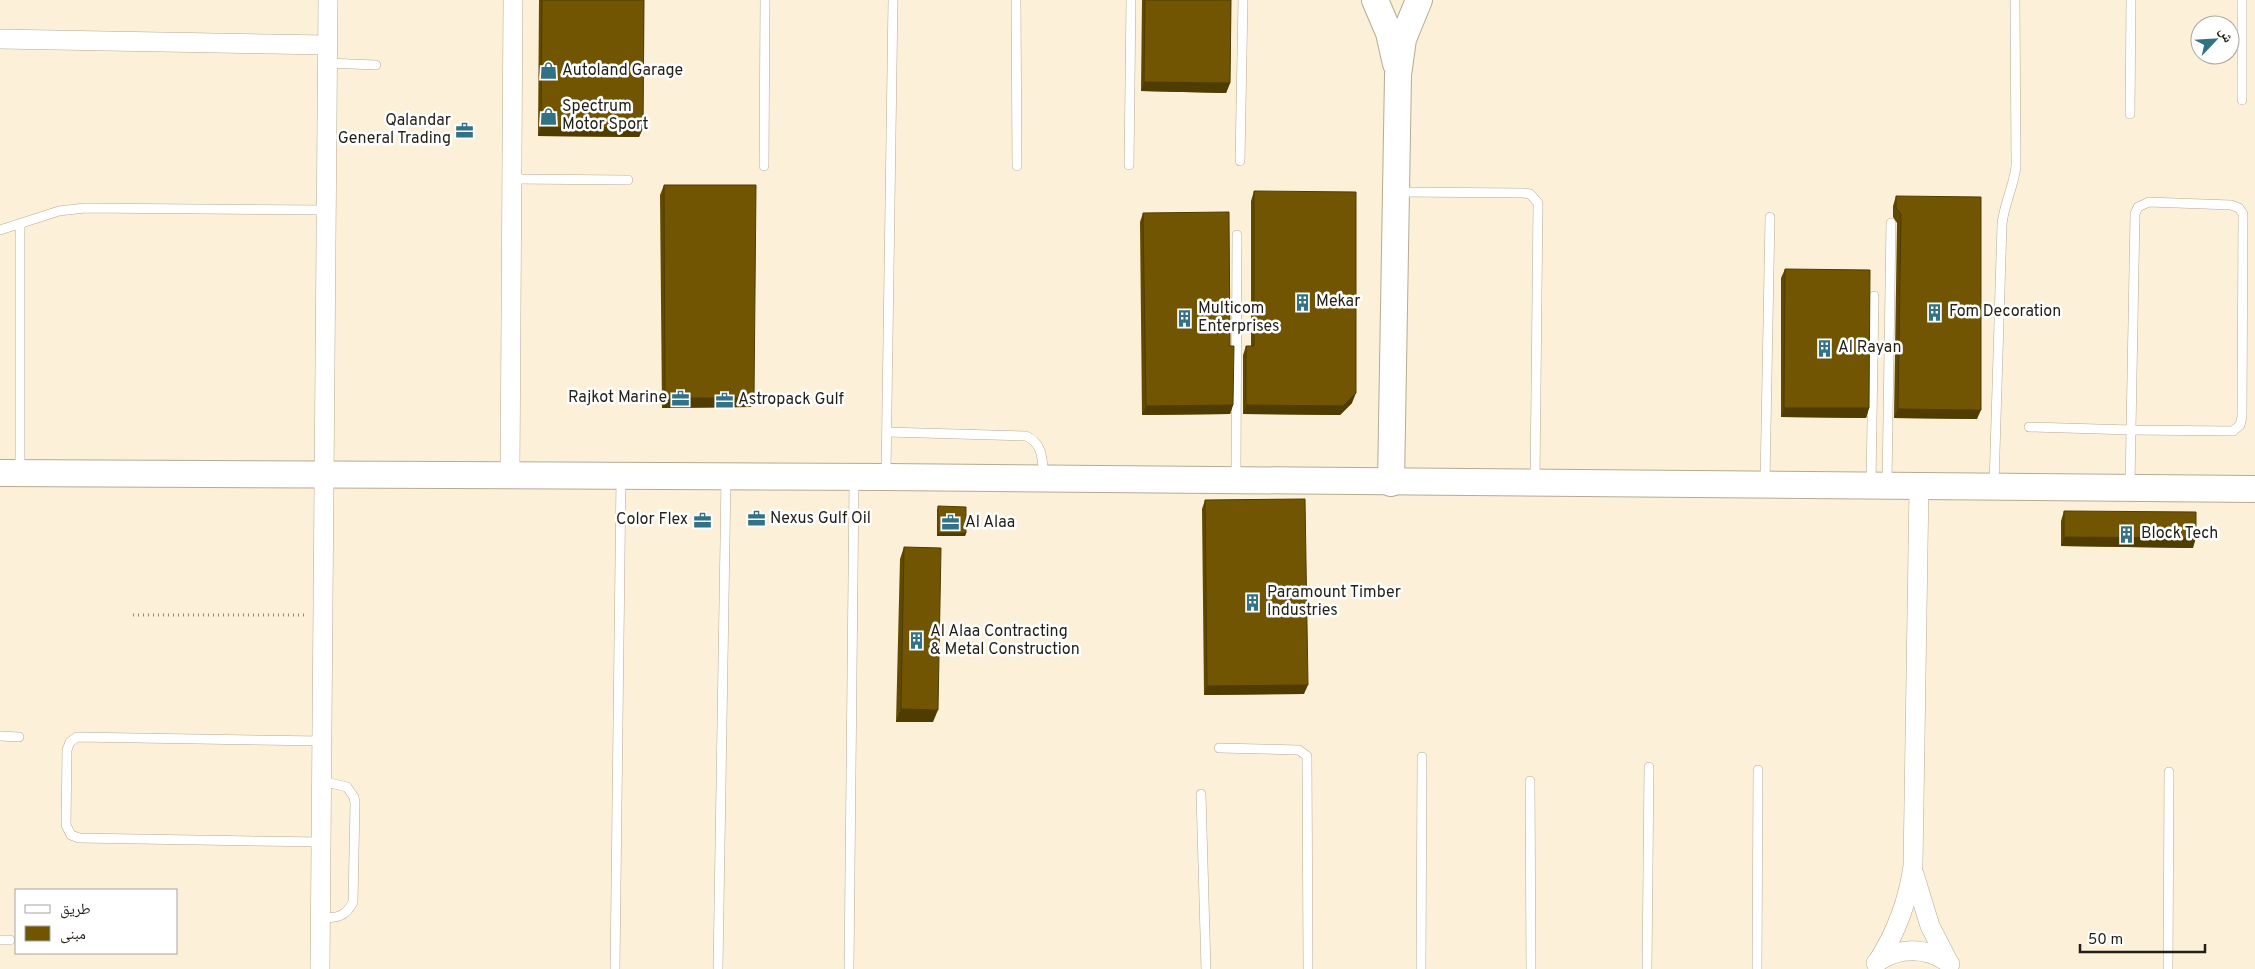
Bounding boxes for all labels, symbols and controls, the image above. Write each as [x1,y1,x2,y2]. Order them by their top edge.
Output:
north arrow [2190,15,2240,65]
text: ش [2215,25,2236,46]
shop icon: Autoland Garage [538,61,558,81]
place label: Autoland Garage [562,61,683,81]
place label: Spectrum Motor Sport [562,97,649,135]
shop icon: Spectrum Motor Sport [538,106,558,126]
place label: Qalandar General Trading [338,111,451,149]
office icon: Qalandar General Trading [455,120,475,140]
building icon: Mekar [1292,292,1312,312]
place label: Mekar [1316,292,1360,312]
place label: Multicom Enterprises [1198,299,1280,337]
building icon: Fom Decoration [1925,302,1945,322]
place label: Fom Decoration [1949,302,2061,322]
building icon: Multicom Enterprises [1174,308,1194,328]
building icon: Al Rayan [1814,338,1834,358]
place label: Al Rayan [1838,338,1901,358]
place label: Rajkot Marine [568,388,667,408]
office icon: Rajkot Marine [671,388,691,408]
office icon: Astropack Gulf [714,390,734,410]
place label: Astropack Gulf [738,390,845,410]
office icon: Nexus Gulf Oil [746,509,766,529]
place label: Nexus Gulf Oil [770,509,871,529]
place label: Color Flex [616,510,688,530]
office icon: Color Flex [692,510,712,530]
office icon: Al Alaa [941,513,961,533]
place label: Al Alaa [965,513,1015,533]
building icon: Block Tech [2117,524,2137,544]
place label: Block Tech [2141,524,2218,544]
place label: Paramount Timber Industries [1267,583,1401,621]
building icon: Paramount Timber Industries [1243,592,1263,612]
place label: Al Alaa Contracting & Metal Construction [930,622,1080,660]
building icon: Al Alaa Contracting & Metal Construction [906,631,926,651]
legend [15,889,178,954]
text: طريق [60,901,91,920]
scale bar [2080,922,2205,954]
text: مبنى [60,926,86,945]
text: 50 m [2088,931,2123,950]

